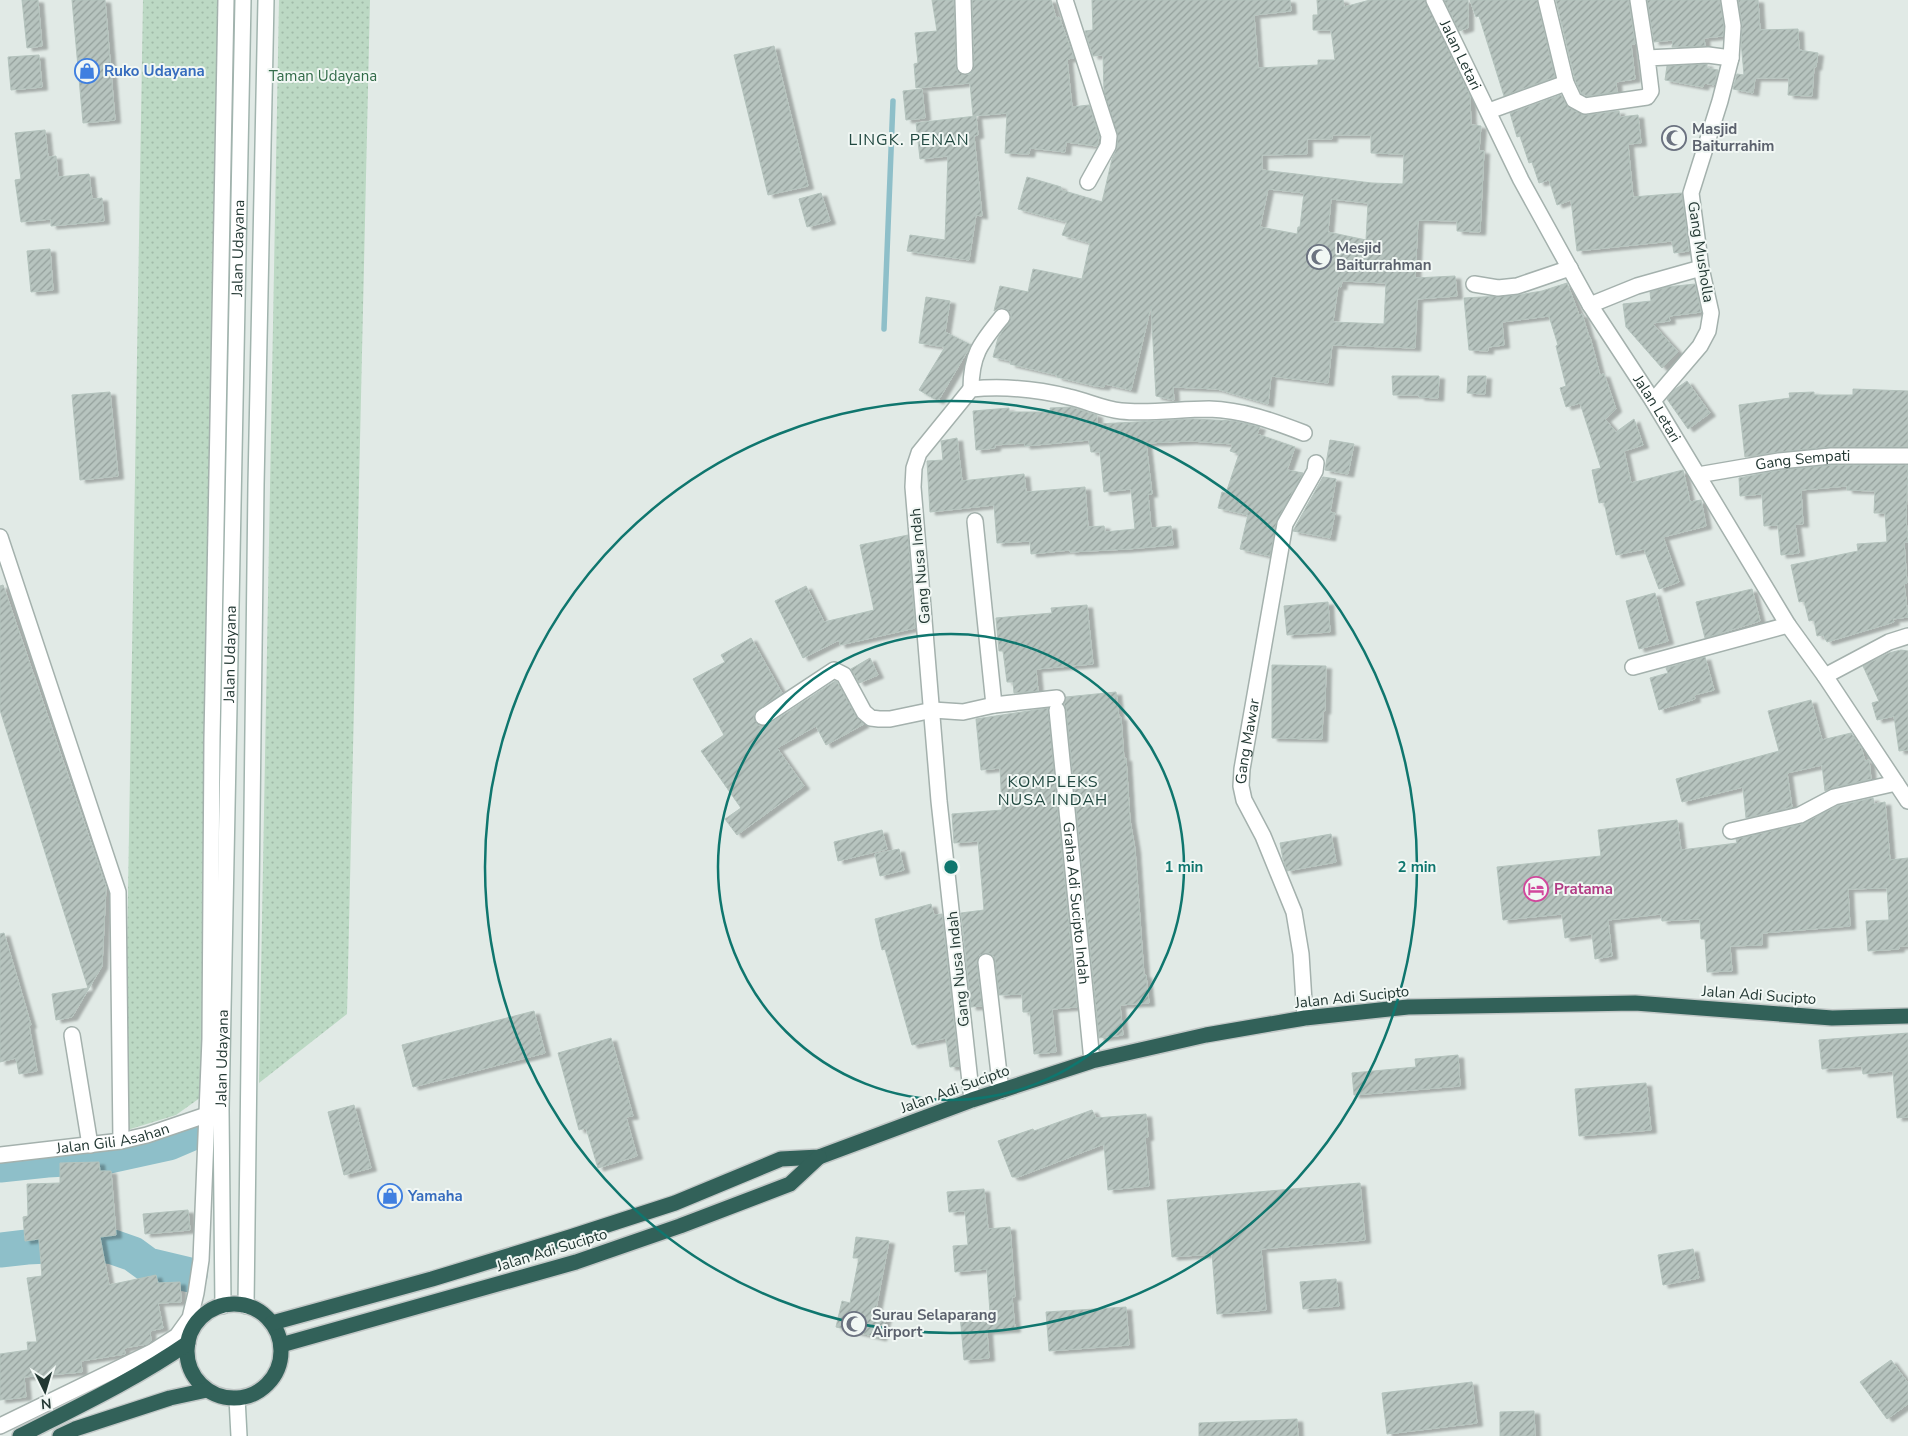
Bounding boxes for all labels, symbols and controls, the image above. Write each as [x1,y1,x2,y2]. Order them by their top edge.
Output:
street label: Jalan Letari [1435,16,1486,93]
shop icon: Ruko Udayana [74,58,100,84]
place label: Ruko Udayana [104,61,205,81]
park label: Taman Udayana [269,66,377,86]
place label: Masjid Baiturrahim [1692,119,1774,156]
mosque icon: Masjid Baiturrahim [1661,125,1687,151]
district label: LINGK. PENAN [849,129,970,151]
street label: Jalan Udayana [227,199,249,298]
street label: Gang Musholla [1683,200,1719,304]
place label: Mesjid Baiturrahman [1336,238,1432,275]
mosque icon: Mesjid Baiturrahman [1306,244,1332,270]
street label: Jalan Letari [1628,370,1685,446]
street label: Gang Sempati [1754,446,1850,475]
street label: Gang Nusa Indah [905,507,935,625]
street label: Jalan Udayana [219,605,241,704]
street label: Gang Mawar [1231,696,1264,785]
district label: KOMPLEKS NUSA INDAH [998,771,1108,811]
street label: Graha Adi Sucipto Indah [1058,821,1094,985]
text: 1 min [1165,857,1203,877]
text: 2 min [1398,857,1436,877]
centre of rings [942,858,960,876]
hotel icon: Pratama [1523,876,1549,902]
place label: Pratama [1554,879,1613,899]
street label: Gang Nusa Indah [942,910,974,1028]
street label: Jalan Adi Sucipto [1293,981,1410,1013]
street label: Jalan Adi Sucipto [1700,981,1817,1009]
street label: Jalan Udayana [211,1009,233,1108]
street label: Jalan Adi Sucipto [897,1060,1012,1118]
street label: Jalan Gili Asahan [54,1118,172,1159]
shop icon: Yamaha [377,1183,403,1209]
place label: Yamaha [407,1186,463,1206]
street label: Jalan Adi Sucipto [493,1224,610,1277]
place label: Surau Selaparang Airport [872,1305,997,1342]
mosque icon: Surau Selaparang Airport [841,1311,867,1337]
north arrow [20,1366,70,1416]
text: N [40,1394,52,1413]

